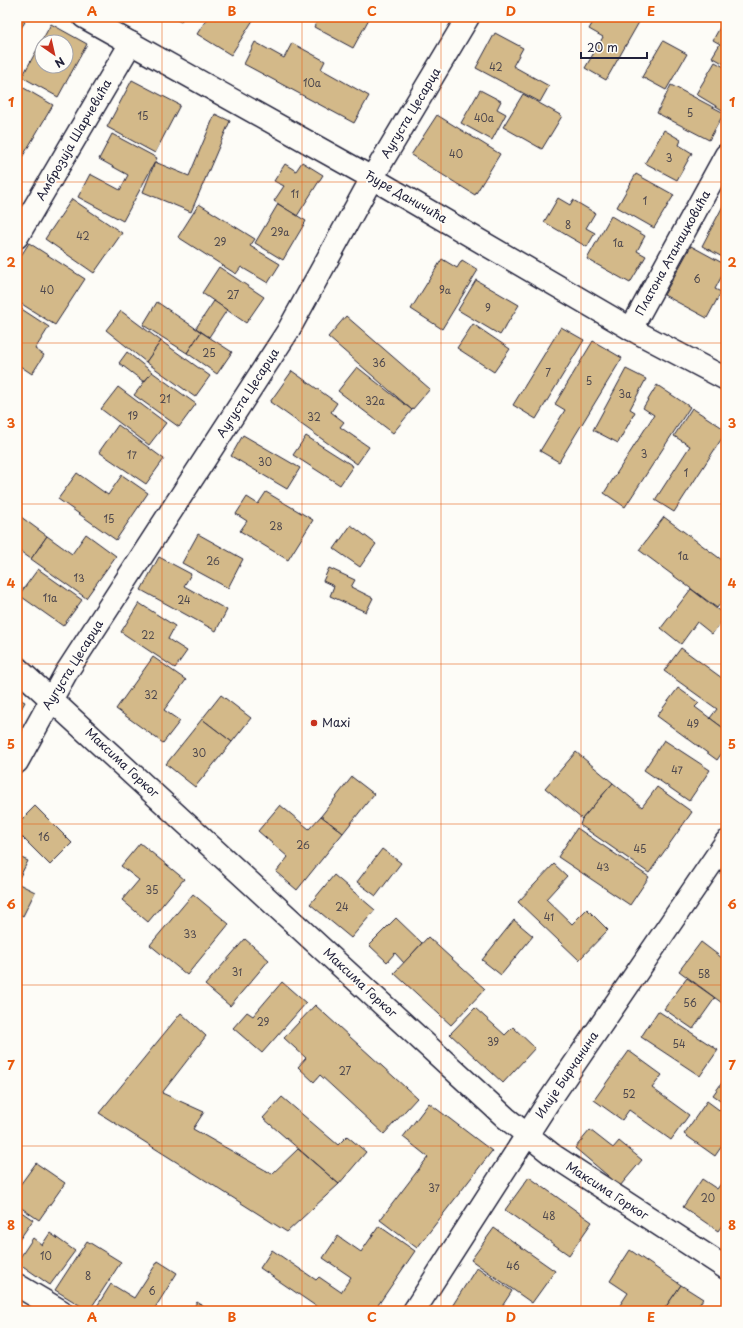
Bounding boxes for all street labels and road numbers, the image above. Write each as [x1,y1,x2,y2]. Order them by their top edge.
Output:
street label: Аугуста Цесарца [376,63,445,161]
street label: Амброзија Шарчевића [31,75,116,204]
street label: Ђуре Даничића [362,165,451,227]
street label: Платона Атанацковића [630,186,714,318]
street label: Аугуста Цесарца [212,344,283,441]
street label: Аугуста Цесарца [37,615,107,713]
street label: Максима Горког [82,723,164,802]
street label: Максима Горког [320,943,402,1022]
street label: Илије Бирчанина [530,1027,602,1122]
street label: Максима Горког [563,1157,653,1224]

